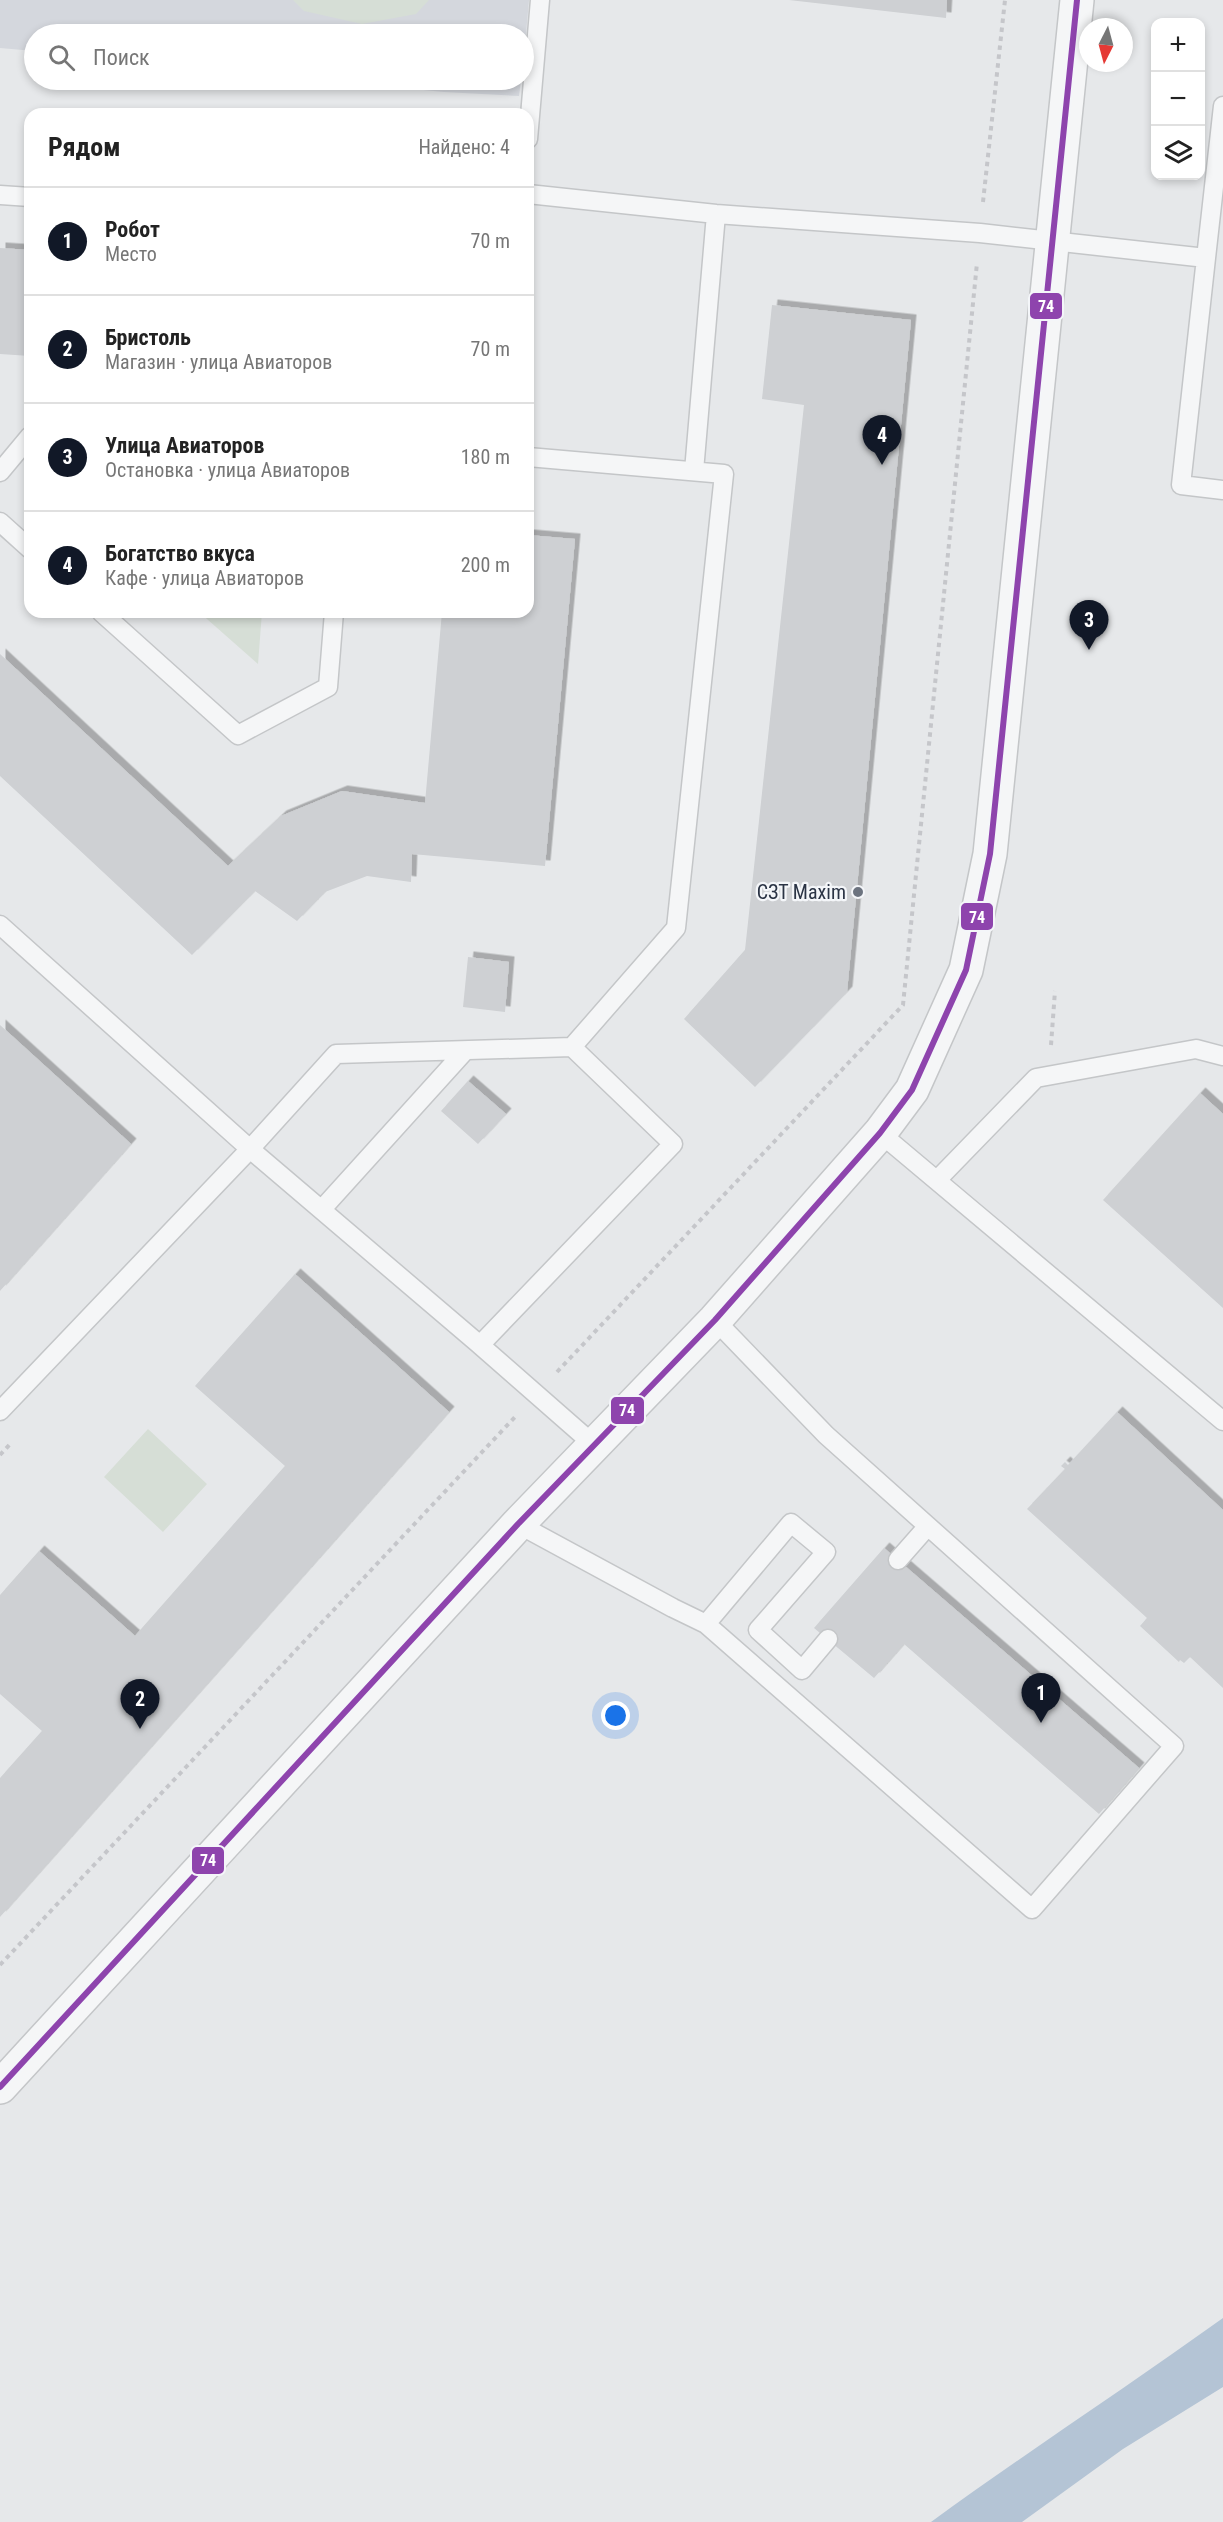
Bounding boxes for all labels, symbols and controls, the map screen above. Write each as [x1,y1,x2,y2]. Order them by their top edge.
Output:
north arrow [1079,18,1133,72]
map controls [1151,18,1205,180]
button: + [1151,18,1205,72]
search box [24,24,534,90]
icon: search [45,41,78,74]
text: Поиск [93,45,150,70]
button: − [1151,72,1205,126]
button: layers [1151,126,1205,180]
text: Рядом [48,132,120,162]
text: Найдено: 4 [418,135,510,159]
text: Робот [105,217,160,242]
text: 1 [62,229,73,253]
text: 70 m [471,229,510,253]
text: Место [105,242,157,266]
line badge: 74 [1029,292,1063,320]
text: 74 [1038,297,1054,316]
text: Бристоль [105,325,191,350]
text: 2 [62,337,73,361]
text: 70 m [471,337,510,361]
text: Магазин · улица Авиаторов [105,350,332,374]
pin: 4 [862,416,902,465]
text: Улица Авиаторов [105,433,264,458]
text: 3 [62,445,73,469]
text: 180 m [461,445,510,469]
text: Остановка · улица Авиаторов [105,458,350,482]
text: Богатство вкуса [105,541,255,566]
text: 4 [62,553,73,577]
text: 200 m [461,553,510,577]
text: Кафе · улица Авиаторов [105,566,304,590]
pin: 3 [1070,600,1108,650]
place label: СЗТ Maxim [757,880,846,904]
marker: СЗТ Maxim [851,885,865,899]
line badge: 74 [960,902,994,931]
text: 74 [969,908,985,927]
line badge: 74 [610,1396,645,1425]
text: 74 [619,1401,635,1420]
pin: 1 [1022,1674,1060,1723]
pin: 2 [120,1680,160,1729]
your location [601,1701,630,1730]
line badge: 74 [191,1846,225,1875]
text: 74 [200,1851,216,1870]

